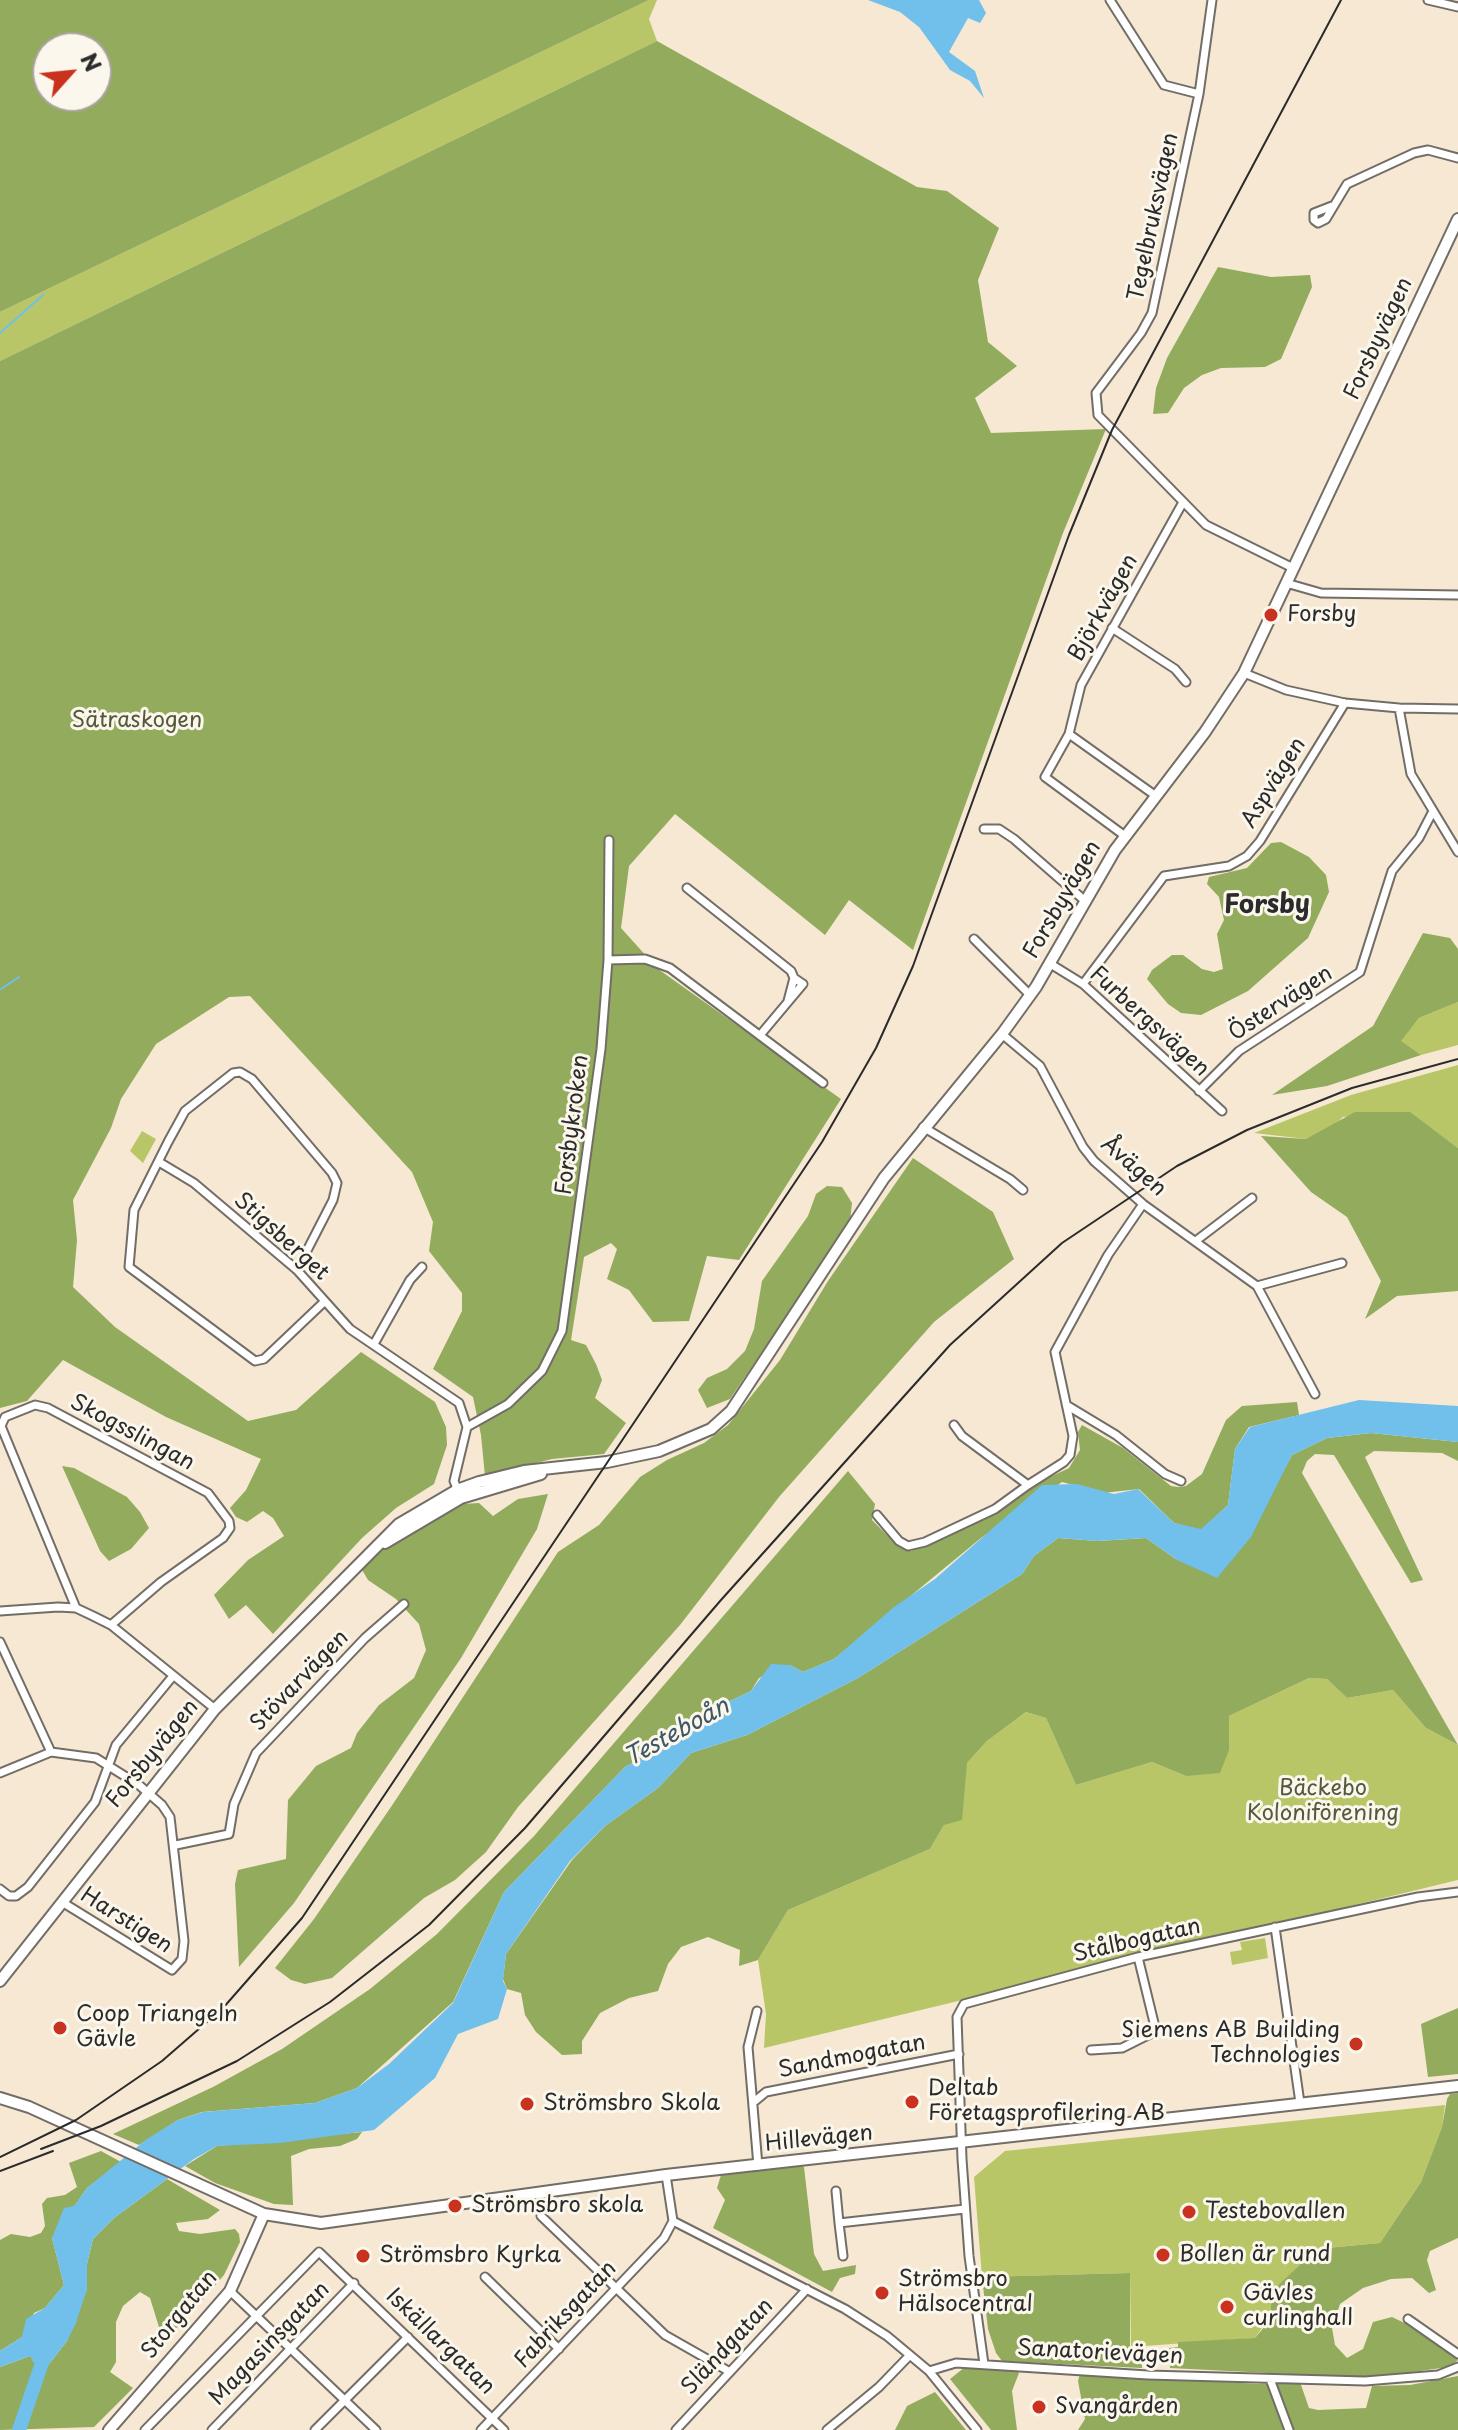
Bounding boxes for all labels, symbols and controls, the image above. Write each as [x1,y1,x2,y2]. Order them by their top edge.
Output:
north arrow [32,32,112,112]
text: N [73,47,111,77]
street label: Tegelbruksvägen [1123,131,1185,303]
street label: Forsbyvägen [1339,274,1419,404]
street label: Björkvägen [1064,550,1144,666]
place label: Forsby [1287,602,1356,628]
marker: Forsby [1262,606,1280,624]
park label: Sätraskogen [72,708,202,734]
street label: Aspvägen [1236,733,1312,833]
street label: Forsbyvägen [1019,836,1107,964]
district label: Forsby [1224,890,1310,922]
street label: Furbergsvägen [1084,961,1214,1083]
street label: Östervägen [1224,961,1338,1047]
street label: Forsbykroken [551,1053,595,1197]
street label: Åvägen [1095,1131,1171,1203]
street label: Stigsberget [228,1187,334,1287]
street label: Skogsslingan [65,1389,199,1477]
street label: Stövarvägen [245,1625,355,1737]
water label: Testeboån [620,1692,734,1774]
street label: Forsbyvägen [101,1694,205,1814]
park label: Bäckebo Koloniförening [1247,1776,1399,1828]
street label: Harstigen [75,1882,177,1960]
street label: Stålbogatan [1071,1914,1203,1968]
place label: Coop Triangeln Gävle [76,2002,238,2054]
place label: Siemens AB Building Technologies [1121,2018,1340,2070]
marker: Coop Triangeln Gävle [51,2019,69,2037]
street label: Sandmogatan [776,2030,928,2084]
marker: Siemens AB Building Technologies [1347,2035,1365,2053]
place label: Deltab Företagsprofilering AB [928,2076,1165,2128]
place label: Strömsbro Skola [543,2091,720,2117]
marker: Deltab Företagsprofilering AB [903,2093,921,2111]
marker: Strömsbro Skola [518,2095,536,2113]
street label: Hillevägen [764,2120,874,2158]
place label: Strömsbro skola [471,2193,643,2219]
marker: Strömsbro skola [446,2197,464,2215]
place label: Testebovallen [1205,2199,1345,2225]
marker: Testebovallen [1180,2203,1198,2221]
place label: Bollen är rund [1179,2242,1330,2268]
place label: Strömsbro Kyrka [379,2243,561,2269]
marker: Bollen är rund [1154,2246,1172,2264]
marker: Strömsbro Kyrka [354,2247,372,2265]
street label: Fabriksgatan [510,2256,622,2374]
street label: Storgatan [136,2266,224,2364]
place label: Strömsbro Hälsocentral [898,2267,1033,2318]
street label: Magasinsgatan [204,2277,336,2411]
place label: Gävles curlinghall [1243,2281,1353,2332]
street label: Iskällargatan [380,2283,500,2401]
marker: Strömsbro Hälsocentral [873,2284,891,2302]
street label: Sländgatan [677,2293,779,2401]
marker: Gävles curlinghall [1218,2298,1236,2316]
street label: Sanatorievägen [1016,2335,1184,2371]
place label: Svangården [1055,2394,1178,2420]
marker: Svangården [1030,2398,1048,2416]

